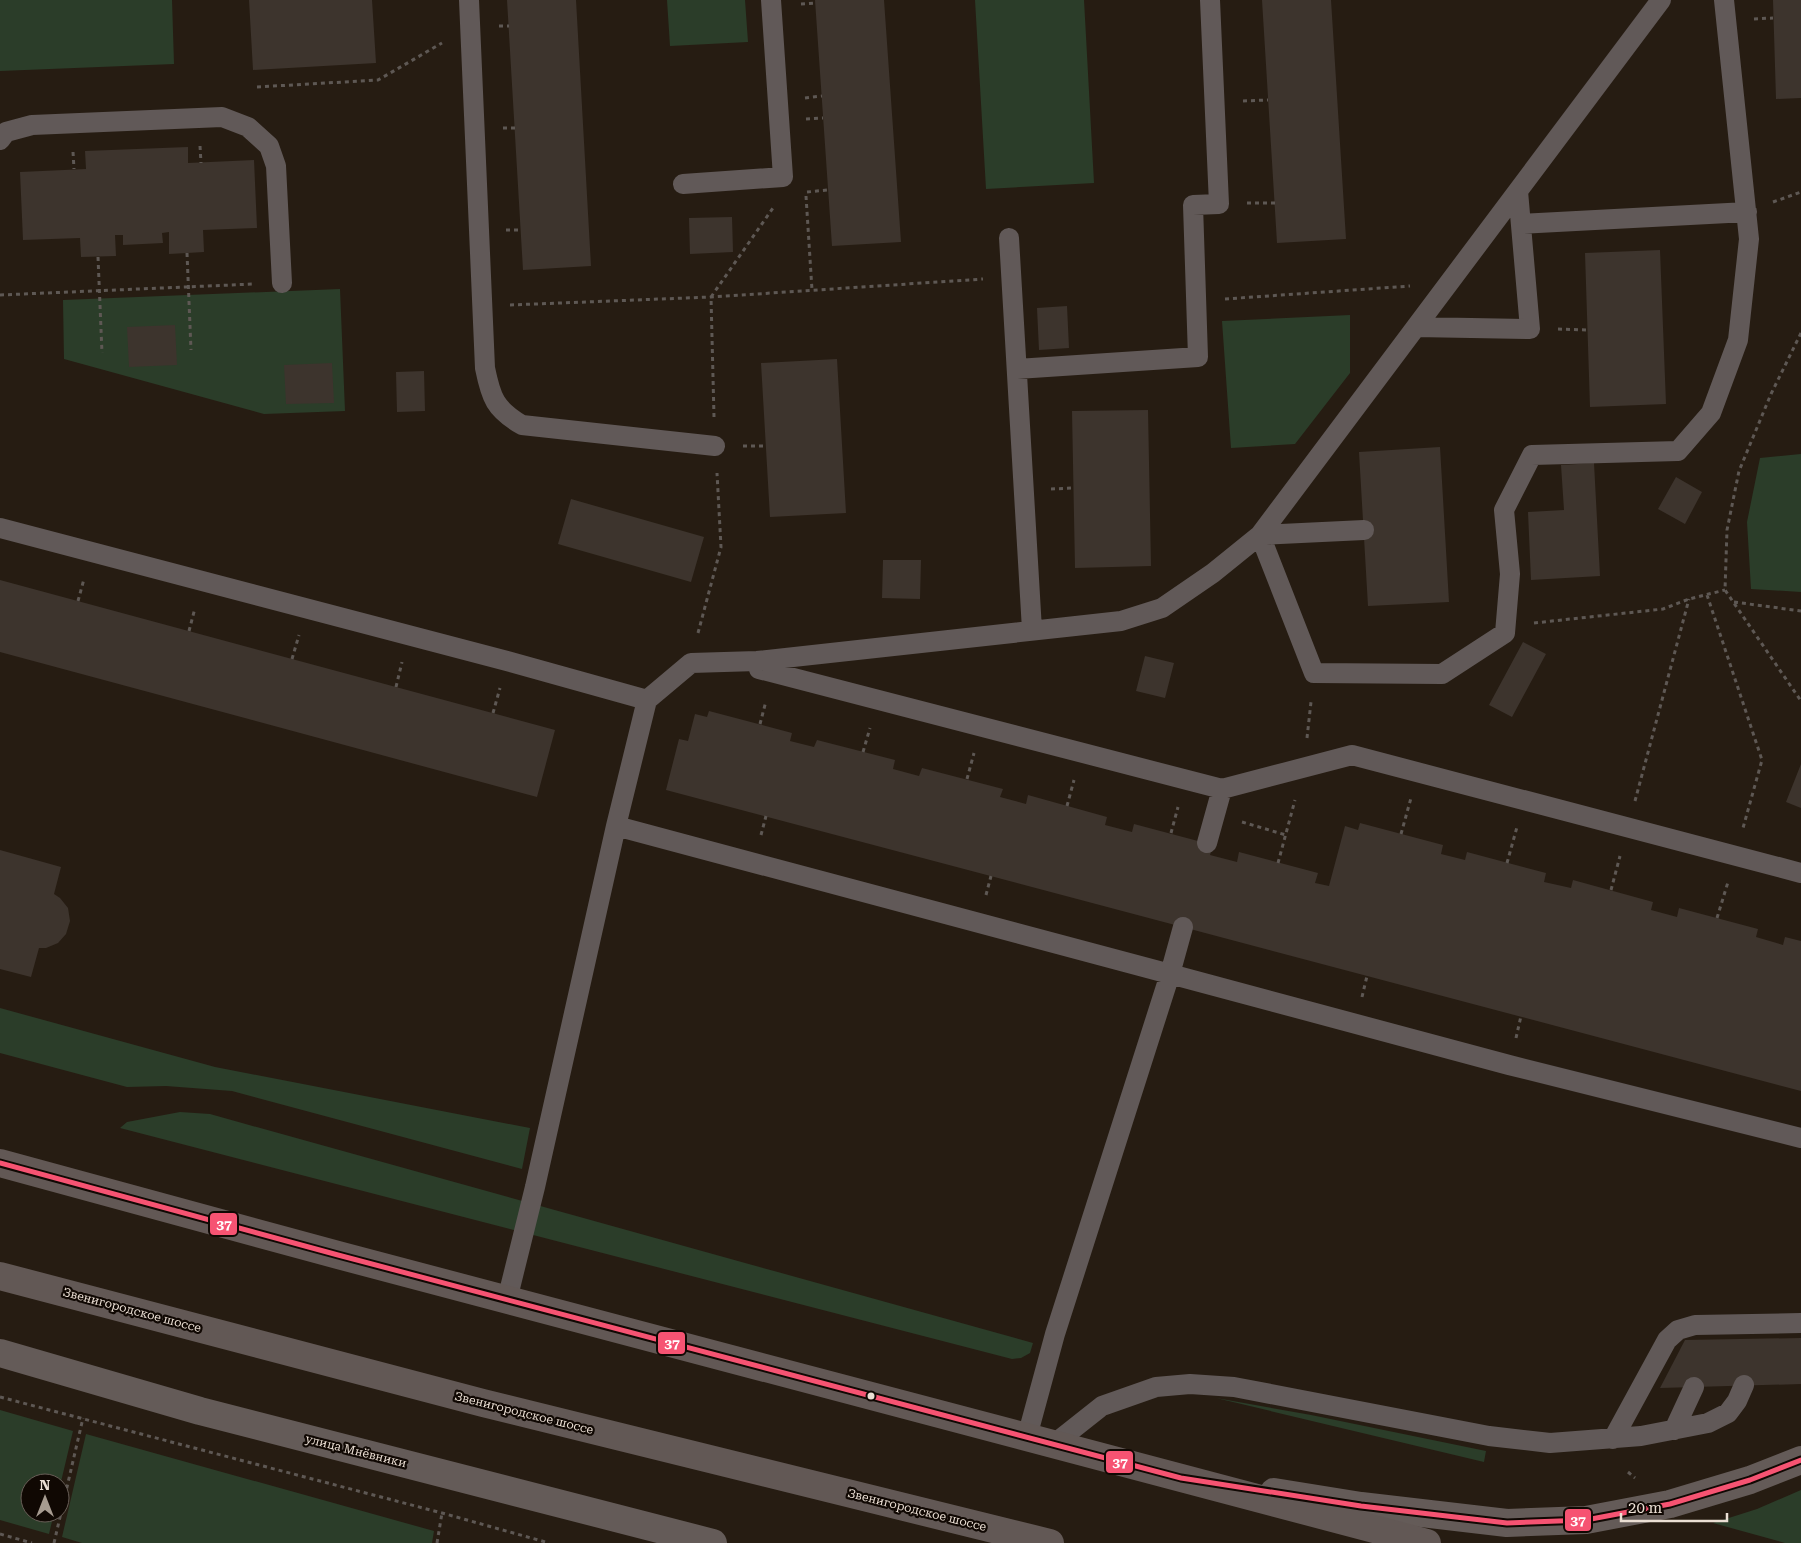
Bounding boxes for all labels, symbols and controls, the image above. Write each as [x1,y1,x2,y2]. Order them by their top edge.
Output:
line badge: 37 [209,1212,238,1236]
text: 37 [216,1216,232,1232]
street label: Звенигородское шоссе [61,1285,203,1335]
line badge: 37 [657,1331,686,1355]
text: 37 [664,1335,680,1351]
street label: Звенигородское шоссе [453,1389,595,1437]
unlabelled marker [866,1391,876,1401]
street label: улица Мнёвники [304,1432,408,1470]
line badge: 37 [1105,1450,1134,1474]
text: 37 [1112,1454,1128,1470]
north arrow [20,1473,70,1523]
text: N [40,1477,51,1493]
street label: Звенигородское шоссе [846,1486,988,1534]
scale bar [1621,1490,1727,1522]
text: 20 m [1628,1499,1663,1517]
line badge: 37 [1564,1508,1592,1532]
text: 37 [1570,1512,1586,1528]

